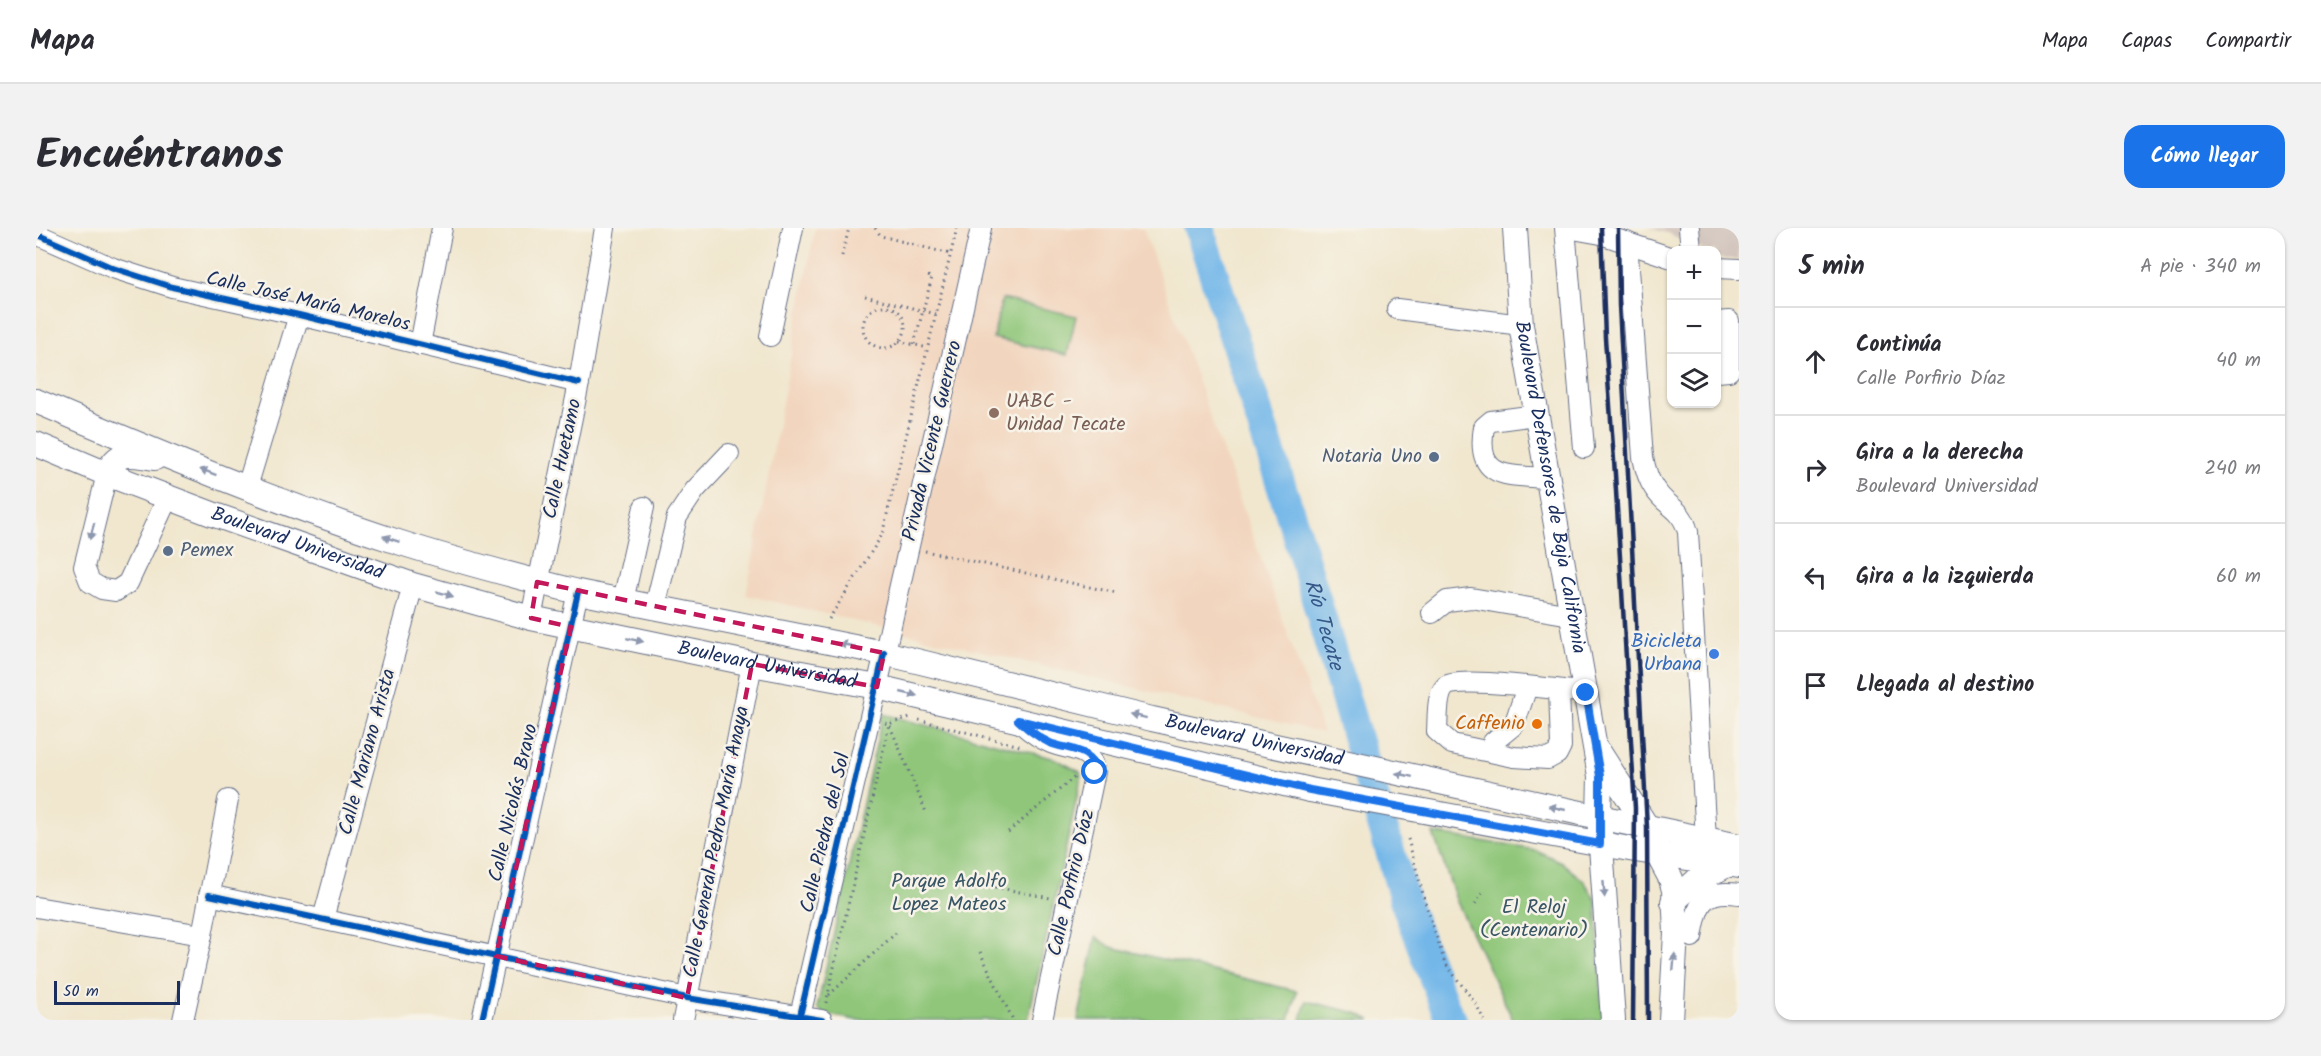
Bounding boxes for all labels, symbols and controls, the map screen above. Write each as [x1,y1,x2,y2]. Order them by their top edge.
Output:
text: Mapa [30,19,95,64]
text: Mapa [2042,25,2088,58]
text: Capas [2121,25,2172,58]
text: Compartir [2205,25,2291,58]
text: Encuéntranos [36,123,283,190]
button: Cómo llegar [2124,125,2285,188]
map controls [1667,246,1721,408]
button: + [1667,246,1721,300]
text: 5 min [1799,246,1865,288]
text: A pie · 340 m [2140,251,2261,283]
street label: Calle José María Morelos [203,263,414,341]
button: − [1667,300,1721,354]
street label: Boulevard Defensores de Baja California [1505,318,1594,656]
text: Continúa [1856,328,1941,363]
street label: Privada Vicente Guerrero [894,338,972,544]
icon: ahead [1799,345,1832,378]
text: 40 m [2216,345,2261,377]
button: layers [1667,354,1721,408]
text: Calle Porfirio Díaz [1856,363,2006,395]
place label: UABC - Unidad Tecate [1006,386,1125,441]
street label: Calle Huetamo [535,396,591,522]
marker: UABC - Unidad Tecate [987,406,1001,420]
text: Gira a la derecha [1856,436,2023,471]
place label: Notaria Uno [1322,441,1422,473]
marker: Notaria Uno [1427,450,1441,464]
icon: right [1799,453,1832,486]
text: 240 m [2204,453,2261,485]
one-way arrow [199,467,217,477]
text: Boulevard Universidad [1856,471,2038,503]
street label: Boulevard Universidad [206,499,389,590]
one-way arrow [87,522,97,540]
one-way arrow [382,534,400,544]
place label: Pemex [180,535,234,567]
marker: Pemex [161,544,175,558]
text: Gira a la izquierda [1856,560,2034,595]
icon: left [1799,561,1832,594]
text: 60 m [2216,561,2261,593]
water label: Río Tecate [1295,576,1353,676]
one-way arrow [437,590,455,599]
place label: Bicicleta Urbana [1631,626,1702,681]
street label: Boulevard Universidad [674,633,860,699]
one-way arrow [626,636,645,645]
one-way arrow [837,640,856,649]
marker: Bicicleta Urbana [1707,647,1721,661]
street label: Calle Mariano Arista [330,665,406,839]
text: Llegada al destino [1856,668,2034,703]
icon: arrive [1799,669,1832,702]
route end [1572,679,1598,705]
one-way arrow [899,690,918,699]
street label: Calle General Pedro María Anaya [675,703,759,981]
street label: Boulevard Universidad [1162,706,1347,777]
place label: Caffenio [1455,708,1525,740]
one-way arrow [1129,711,1147,720]
marker: Caffenio [1530,717,1544,731]
street label: Calle Nicolás Bravo [480,721,548,885]
street label: Calle Piedra del Sol [792,750,860,916]
route start [1081,758,1107,784]
one-way arrow [1394,770,1413,779]
one-way arrow [1547,803,1566,812]
street label: Calle Porfirio Díaz [1040,806,1104,959]
park label: Parque Adolfo Lopez Mateos [891,866,1007,921]
one-way arrow [1599,879,1609,898]
park label: El Reloj (Centenario) [1480,892,1588,947]
one-way arrow [1669,952,1678,971]
scale bar [54,978,180,1006]
text: 50 m [63,979,99,1004]

